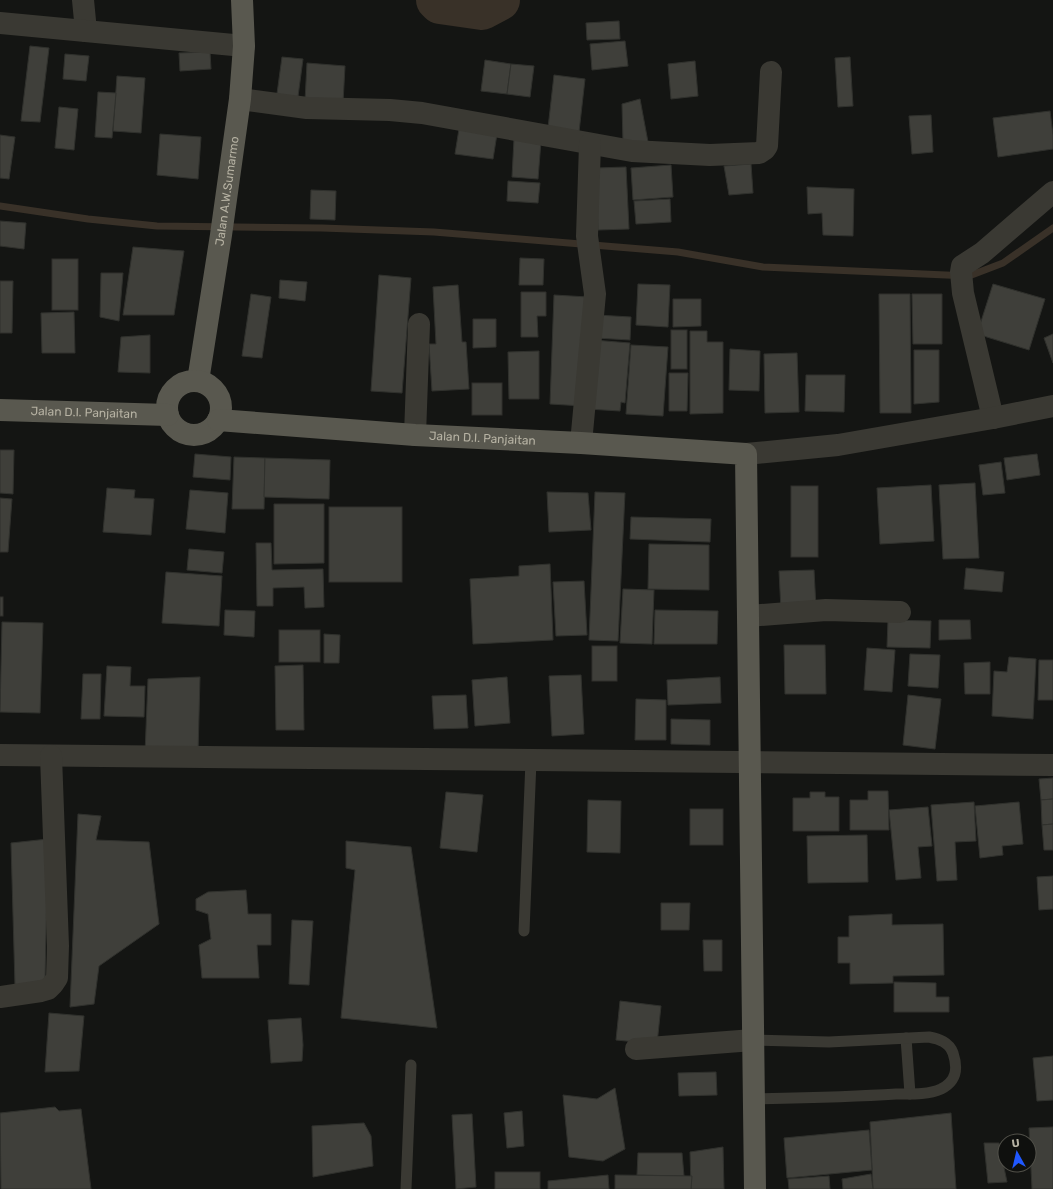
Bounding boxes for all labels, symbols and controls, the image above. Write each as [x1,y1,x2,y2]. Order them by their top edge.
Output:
street label: Jalan A.W.Sumarmo [212,135,242,247]
street label: Jalan D.I. Panjaitan [30,404,138,421]
street label: Jalan D.I. Panjaitan [429,429,536,448]
north arrow [997,1133,1037,1173]
text: U [1011,1137,1021,1151]

